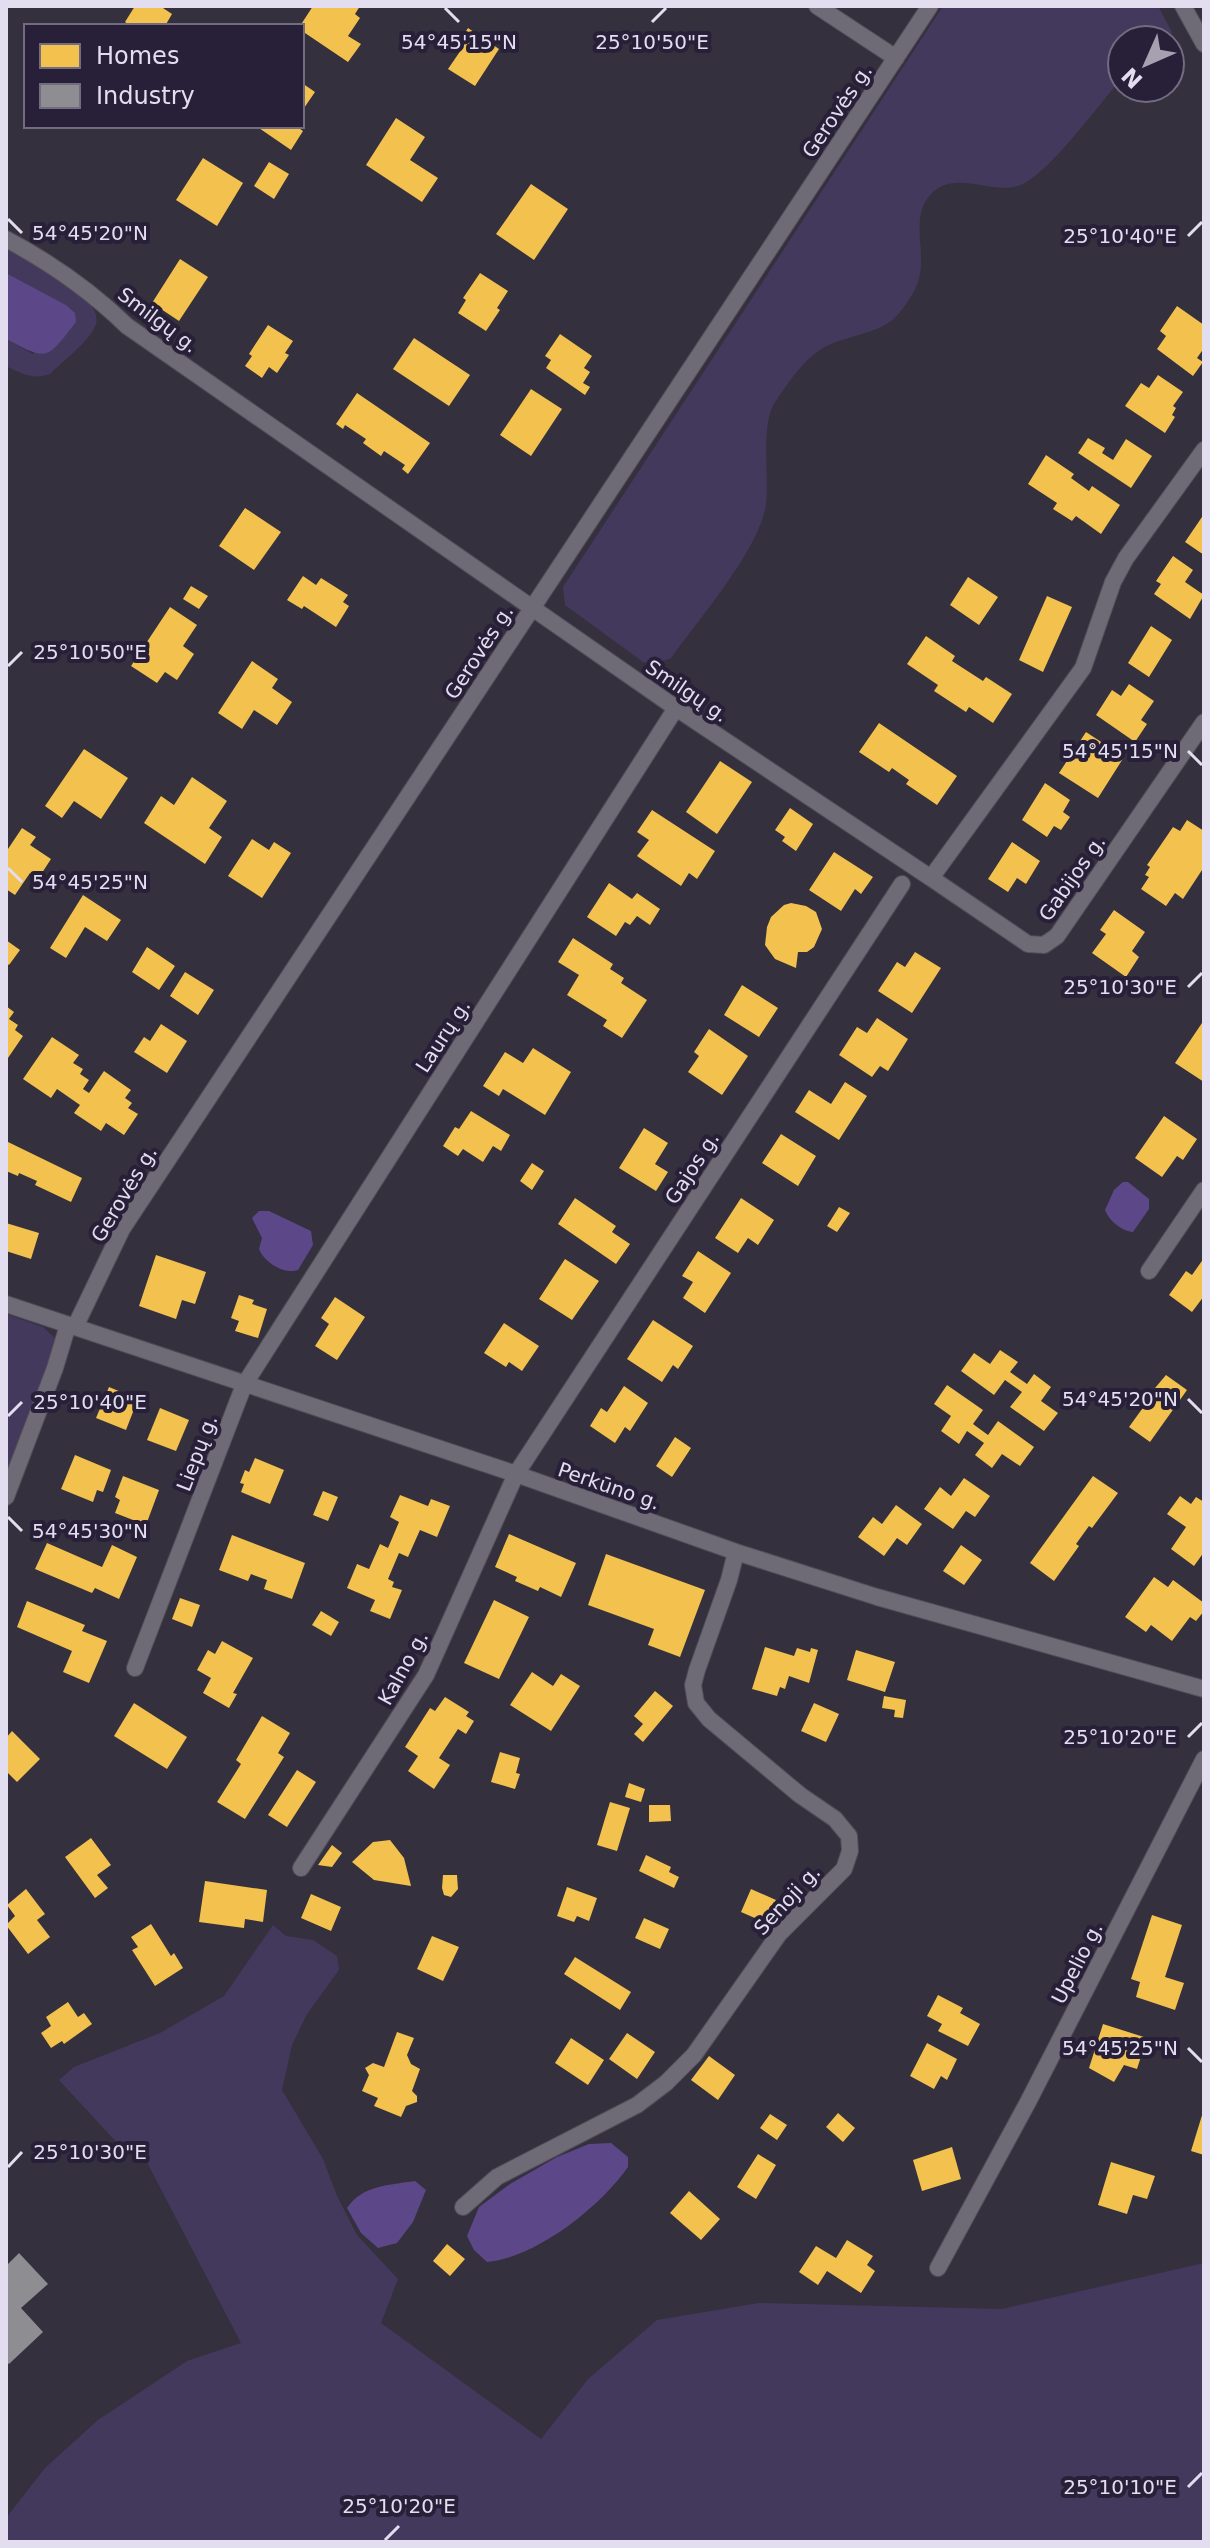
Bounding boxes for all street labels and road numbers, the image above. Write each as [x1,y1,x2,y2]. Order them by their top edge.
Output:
street label: Gerovės g. [797,60,877,162]
street label: Smilgų g. [113,282,203,358]
street label: Gerovės g. [440,600,518,704]
street label: Smilgų g. [641,655,733,727]
street label: Gabijos g. [1034,830,1110,926]
street label: Laurų g. [410,995,476,1077]
street label: Gajos g. [660,1127,724,1209]
street label: Gerovės g. [86,1142,162,1246]
street label: Liepų g. [171,1411,223,1495]
street label: Perkūno g. [555,1457,663,1515]
street label: Kalno g. [373,1627,433,1709]
street label: Senoji g. [749,1860,825,1940]
street label: Upelio g. [1046,1918,1108,2008]

